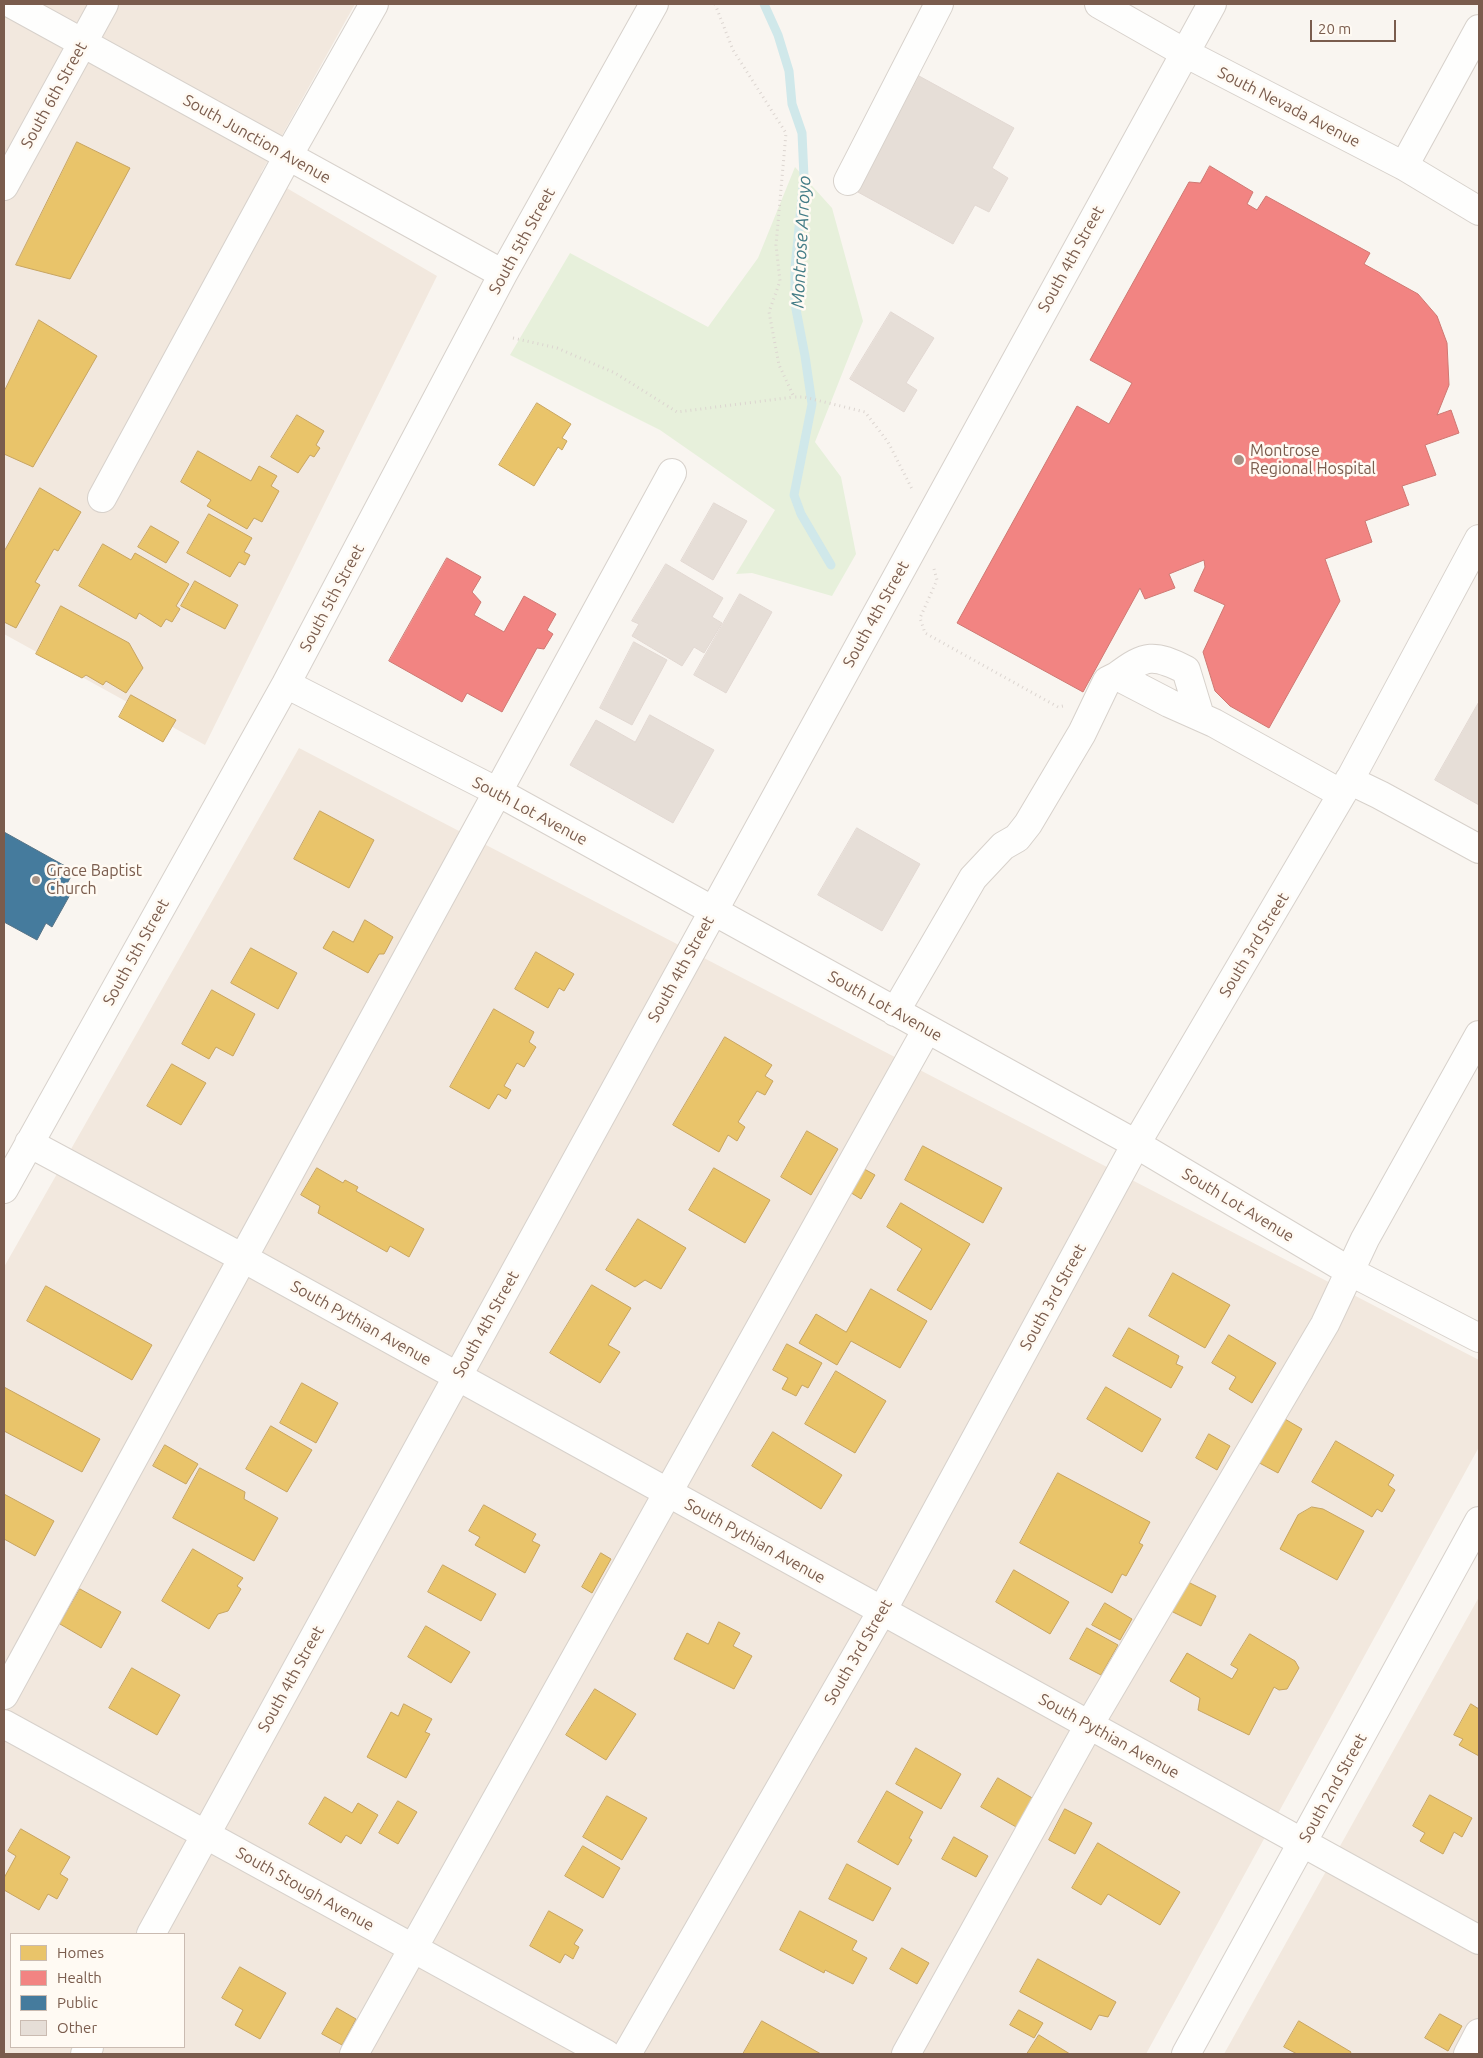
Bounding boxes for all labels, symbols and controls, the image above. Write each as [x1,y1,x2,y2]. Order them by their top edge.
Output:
scale bar [1313,10,1399,42]
text: 20 m [1318,20,1351,37]
street label: South 6th Street [17,38,91,152]
street label: South Nevada Avenue [1215,63,1363,151]
street label: South Junction Avenue [180,90,334,188]
water label: Montrose Arroyo [787,175,815,309]
street label: South 5th Street [485,184,559,298]
street label: South 4th Street [1034,202,1108,316]
place label: Montrose Regional Hospital [1250,441,1376,479]
marker: Montrose Regional Hospital [1232,453,1246,467]
street label: South 5th Street [296,541,368,655]
street label: South 4th Street [839,557,913,671]
street label: South Lot Avenue [469,773,591,849]
place label: Grace Baptist Church [46,861,142,899]
marker: Grace Baptist Church [30,874,42,886]
street label: South 3rd Street [1215,889,1293,1001]
street label: South 5th Street [99,895,173,1009]
street label: South 4th Street [644,912,718,1026]
street label: South Lot Avenue [825,967,945,1045]
street label: South Lot Avenue [1178,1164,1298,1246]
street label: South 3rd Street [1016,1240,1090,1354]
street label: South 4th Street [449,1267,523,1381]
street label: South Pythian Avenue [287,1276,435,1370]
street label: South Pythian Avenue [681,1494,829,1588]
street label: South 3rd Street [820,1596,896,1708]
street label: South 4th Street [254,1622,328,1736]
street label: South Pythian Avenue [1035,1689,1183,1783]
street label: South 2nd Street [1295,1730,1371,1846]
street label: South Stough Avenue [233,1843,377,1935]
legend [10,1933,185,2048]
text: Homes [57,1944,104,1961]
text: Health [57,1969,102,1986]
text: Public [57,1994,98,2011]
text: Other [57,2019,97,2036]

